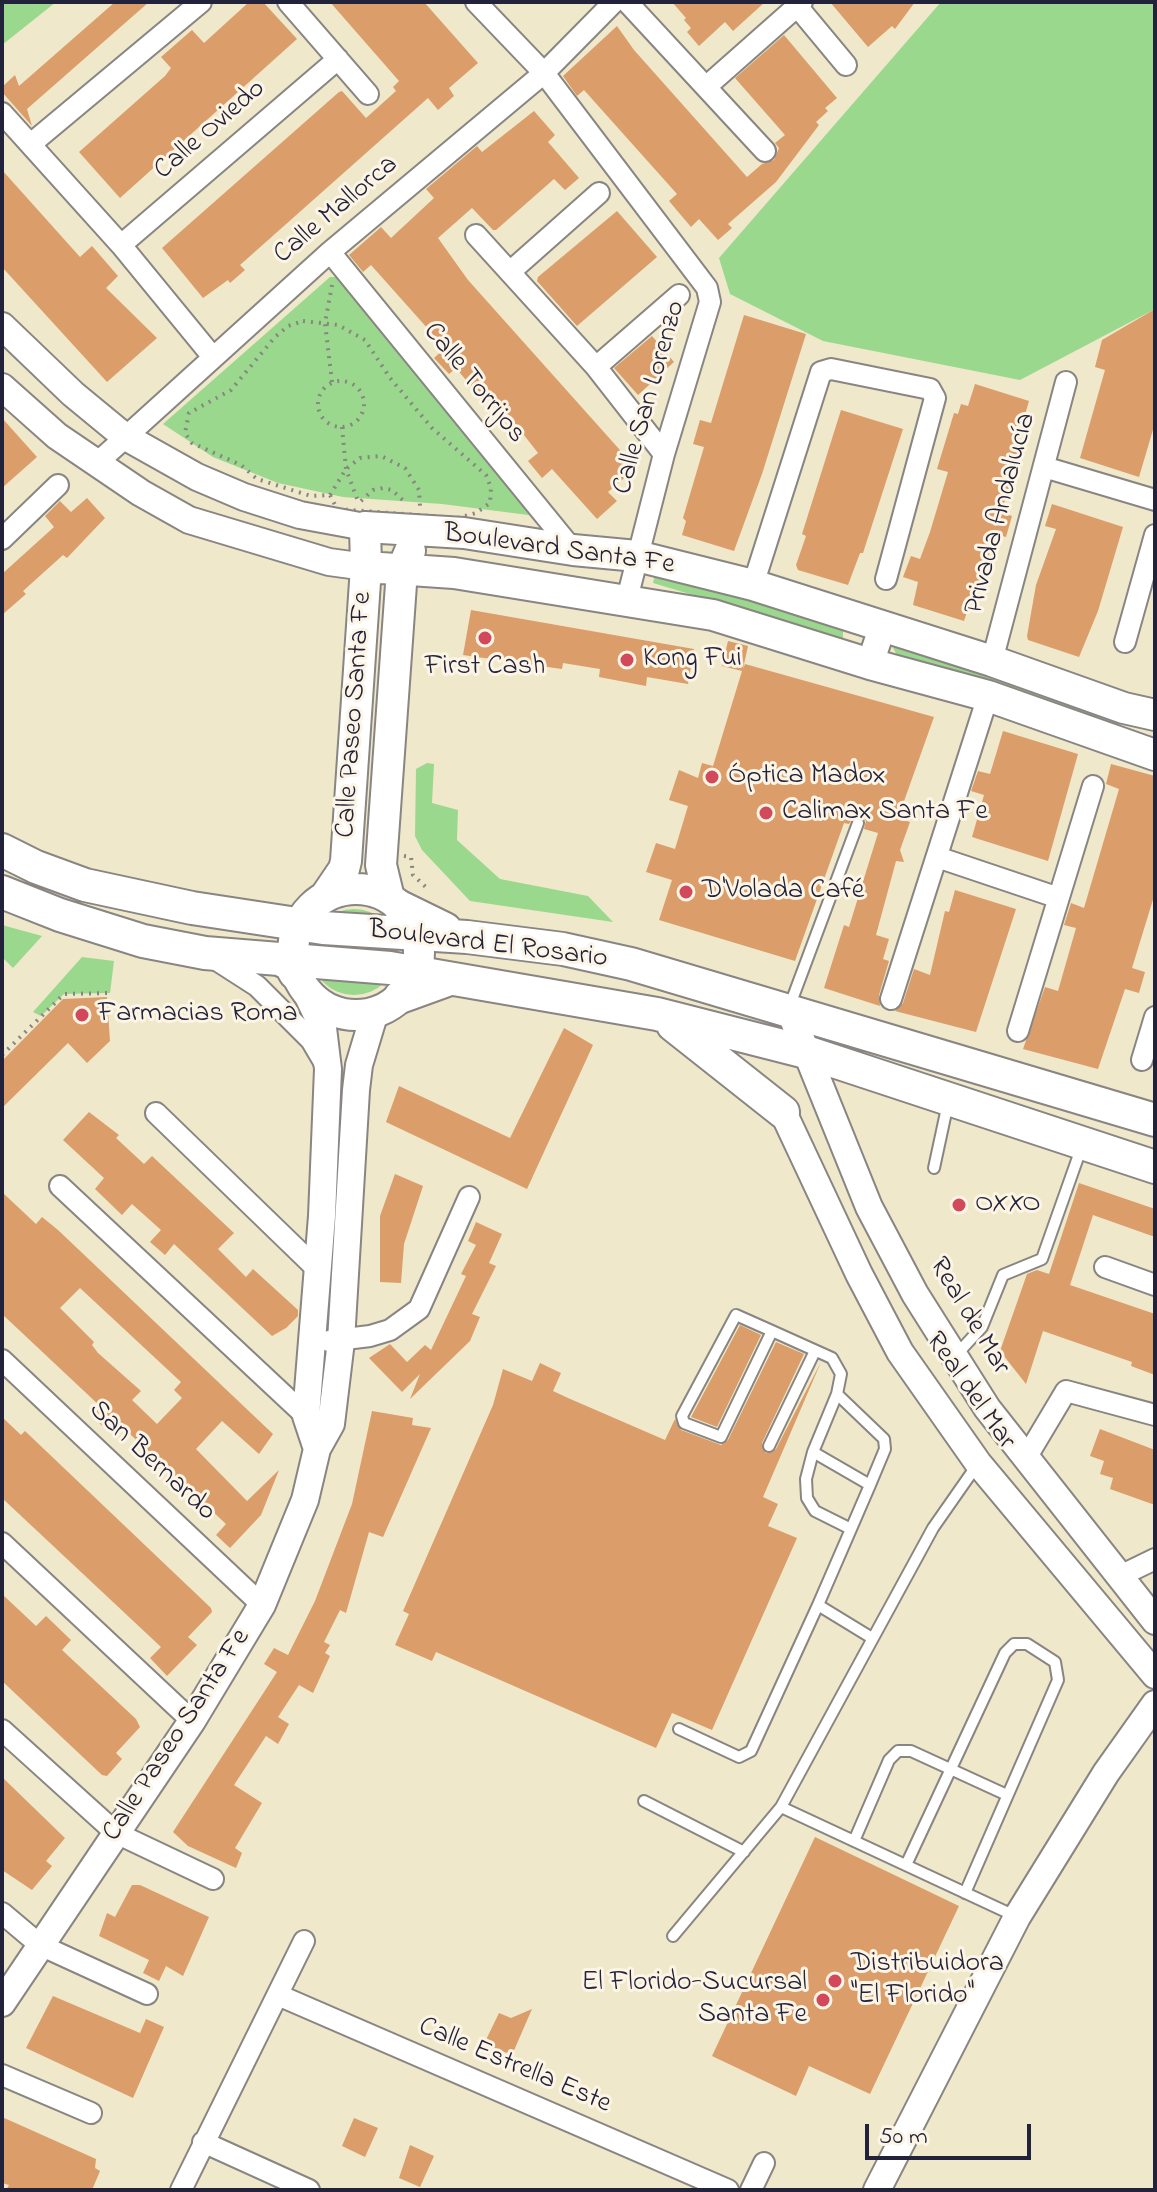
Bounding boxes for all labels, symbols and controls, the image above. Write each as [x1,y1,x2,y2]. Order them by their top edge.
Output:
street label: Calle Oviedo [148,74,274,188]
street label: Calle Mallorca [268,149,406,273]
street label: Calle San Lorenzo [607,297,695,499]
street label: Calle Torrijos [414,317,532,451]
street label: Privada Andalucía [959,410,1045,618]
street label: Boulevard Santa Fe [441,518,677,584]
street label: Calle Paseo Santa Fe [331,591,381,839]
marker: First Cash [476,629,494,647]
place label: Kong Fui [643,643,742,677]
place label: First Cash [425,651,545,685]
marker: Kong Fui [618,651,636,669]
place label: Óptica Madox [728,760,886,794]
marker: Óptica Madox [703,768,721,786]
place label: Calimax Santa Fe [782,796,988,830]
marker: Calimax Santa Fe [757,804,775,822]
place label: D'Volada Café [702,875,864,909]
marker: D'Volada Café [677,883,695,901]
street label: Boulevard El Rosario [367,915,609,977]
place label: Farmacias Roma [98,998,298,1032]
marker: Farmacias Roma [73,1006,91,1024]
place label: OXXO [975,1188,1041,1222]
marker: OXXO [950,1196,968,1214]
street label: Real de Mar [920,1252,1016,1382]
street label: Real del Mar [916,1327,1022,1457]
street label: San Bernardo [80,1395,222,1529]
street label: Calle Paseo Santa Fe [97,1623,259,1849]
place label: Distribuidora "El Florido" [851,1948,1004,2014]
place label: El Florido-Sucursal Santa Fe [581,1967,807,2033]
marker: Distribuidora "El Florido" [826,1972,844,1990]
marker: El Florido-Sucursal Santa Fe [814,1991,832,2009]
street label: Calle Estrella Este [413,2011,615,2123]
scale bar [869,2108,1035,2158]
text: 50 m [879,2120,928,2155]

